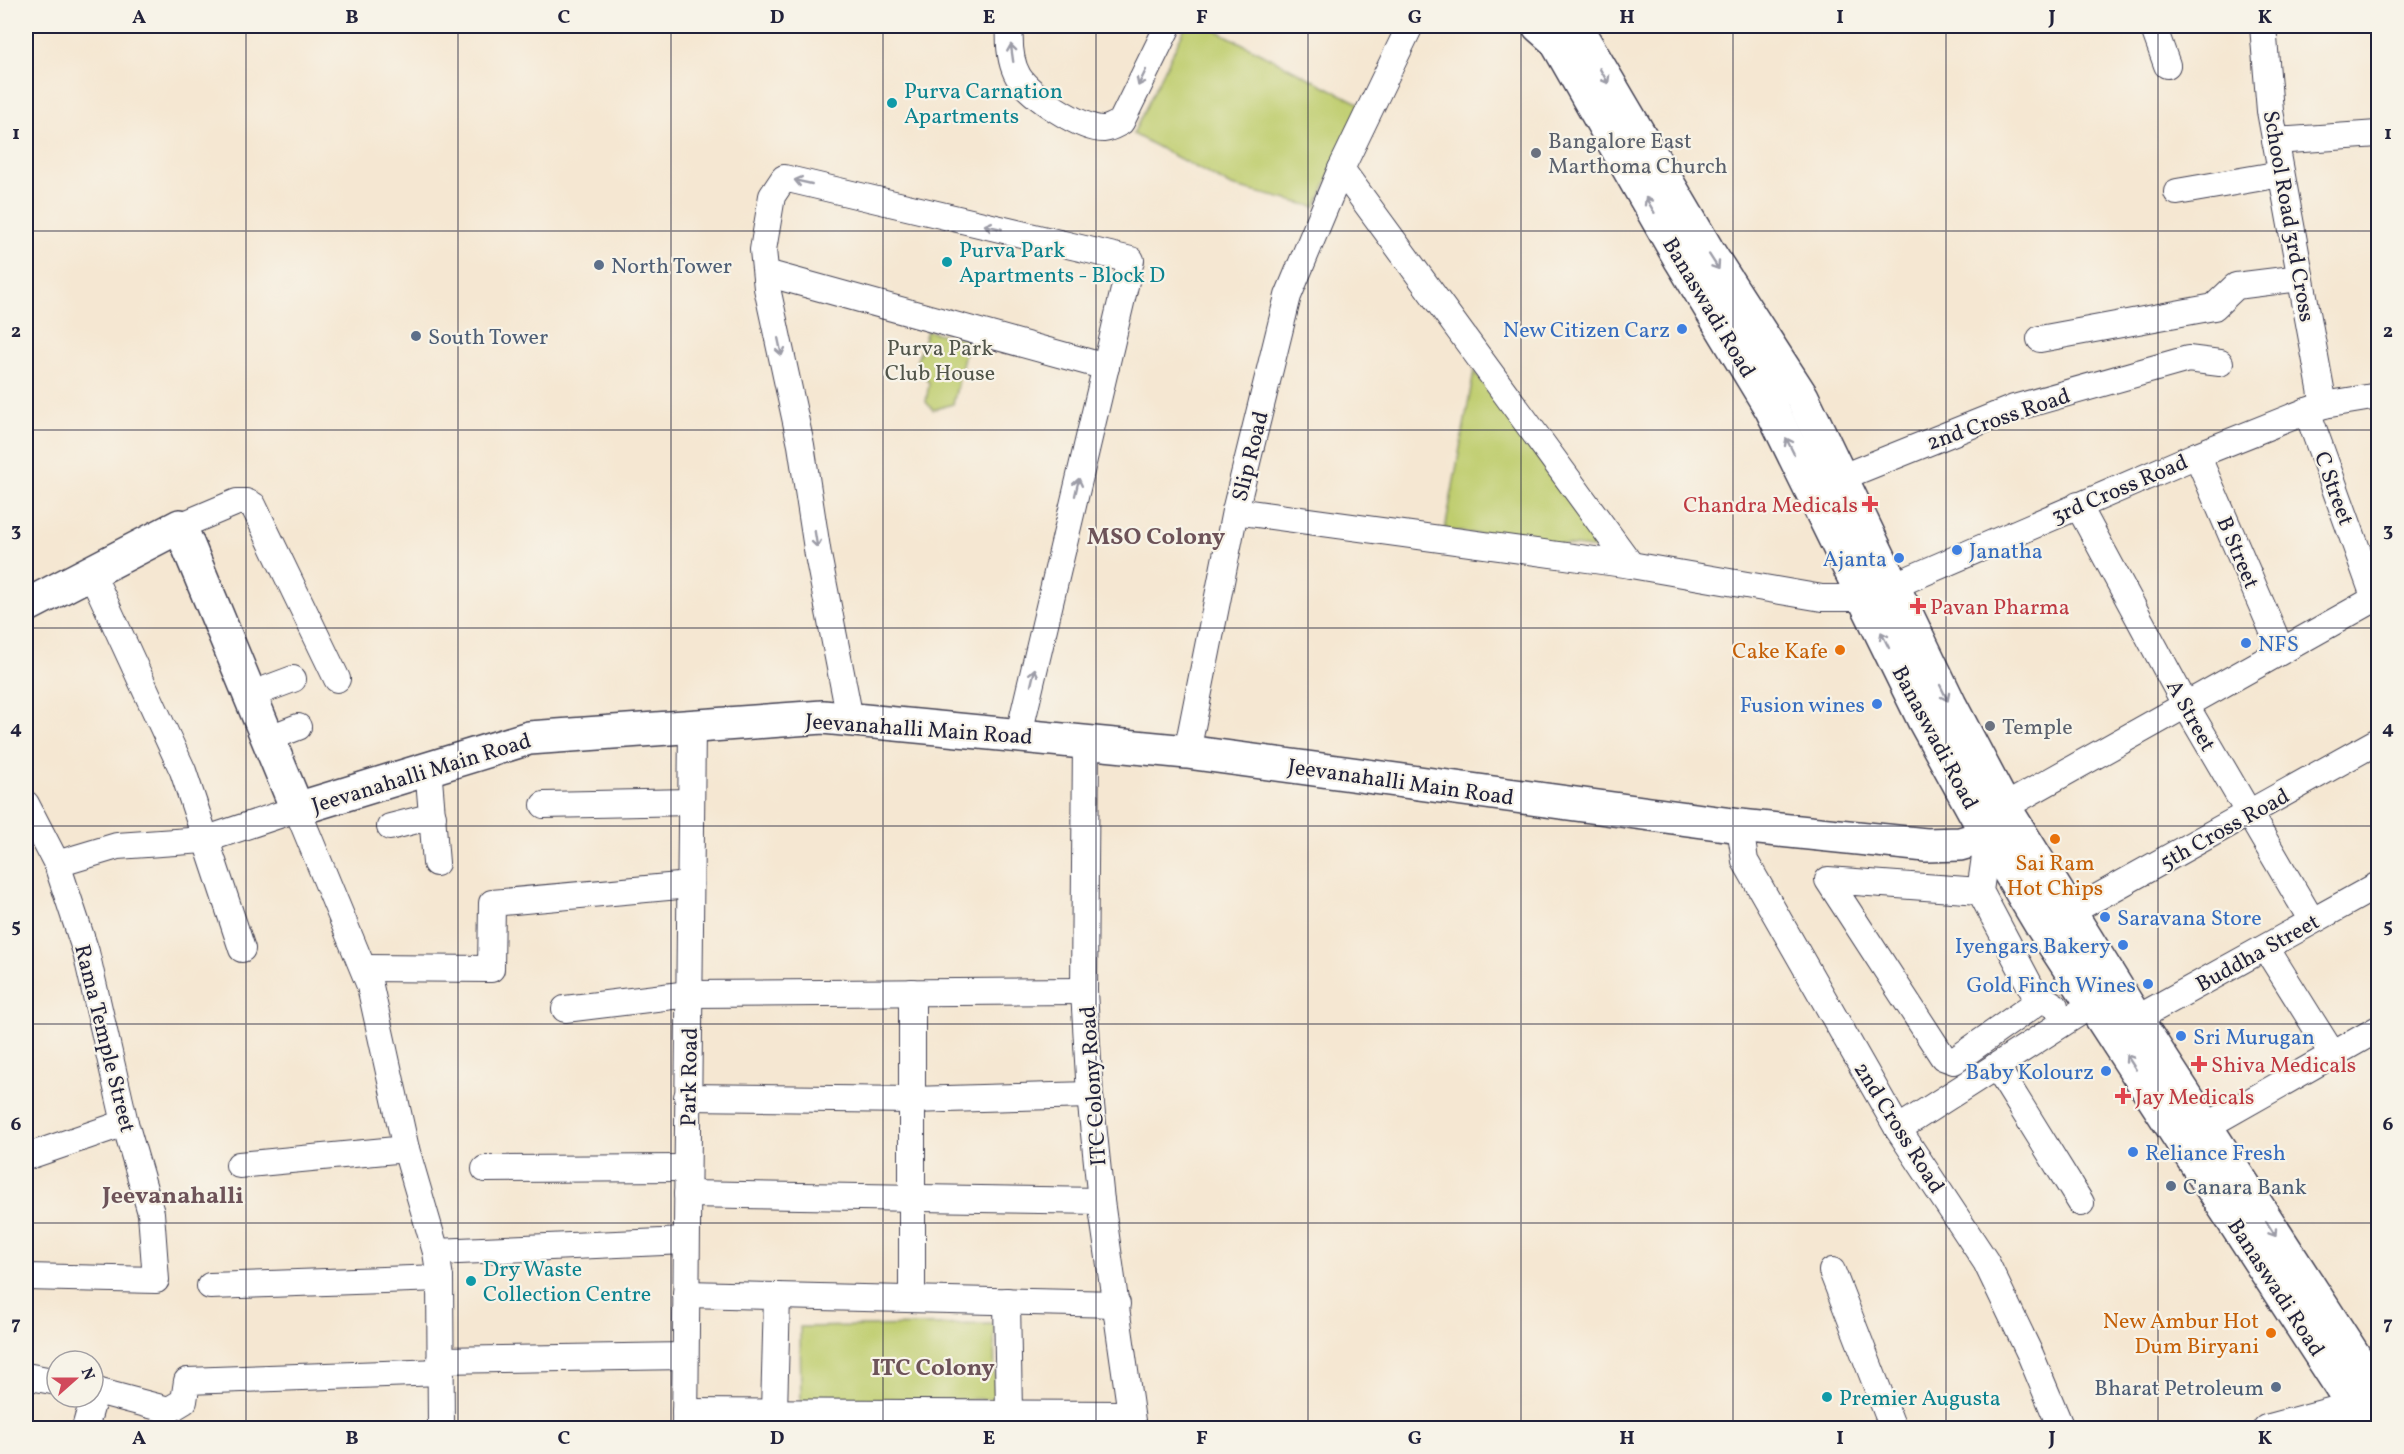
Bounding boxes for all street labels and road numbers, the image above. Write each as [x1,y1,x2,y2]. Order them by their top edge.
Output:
street label: School Road 3rd Cross [2254,108,2321,325]
street label: Banaswadi Road [1654,232,1762,384]
street label: 2nd Cross Road [1923,381,2075,459]
street label: Slip Road [1225,408,1278,505]
street label: 3rd Cross Road [2047,448,2193,533]
street label: C Street [2305,448,2360,530]
street label: B Street [2208,512,2266,594]
street label: Banaswadi Road [1883,661,1985,816]
street label: A Street [2157,675,2222,758]
street label: Jeevanahalli Main Road [804,707,1034,754]
street label: Jeevanahalli Main Road [308,726,535,823]
street label: Jeevanahalli Main Road [1286,752,1516,815]
street label: 5th Cross Road [2155,782,2296,879]
street label: Buddha Street [2191,907,2326,1001]
street label: Rama Temple Street [65,941,142,1136]
street label: ITC Colony Road [1073,1005,1116,1167]
street label: Park Road [674,1027,707,1127]
street label: 2nd Cross Road [1845,1057,1951,1200]
street label: Banaswadi Road [2219,1213,2331,1363]

